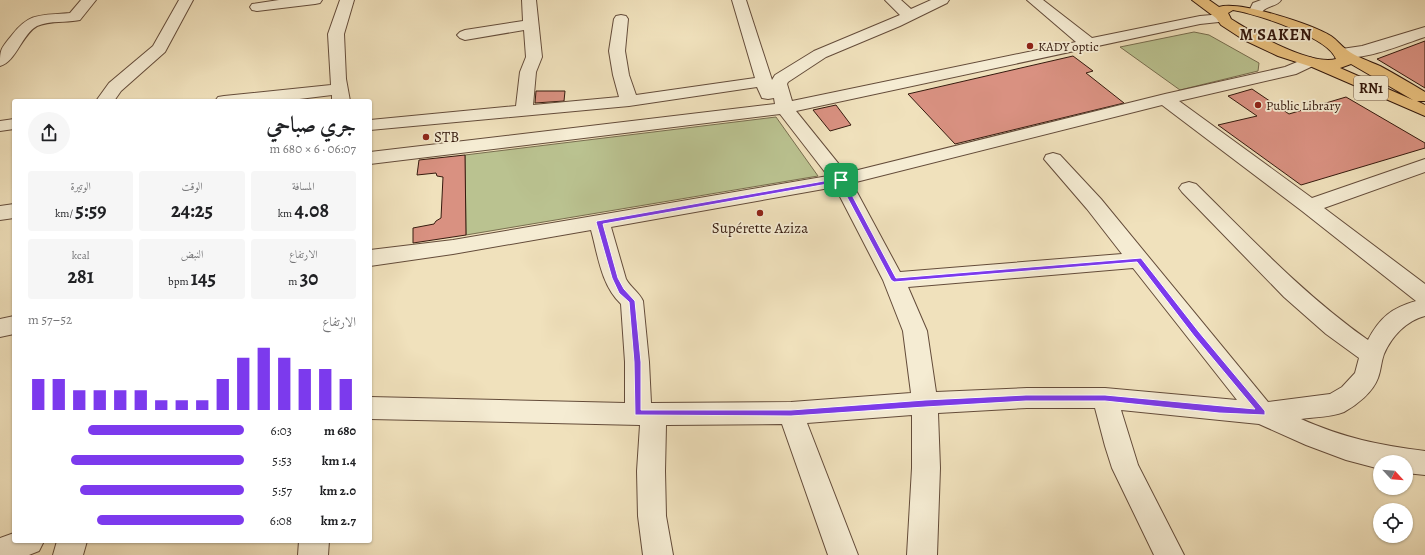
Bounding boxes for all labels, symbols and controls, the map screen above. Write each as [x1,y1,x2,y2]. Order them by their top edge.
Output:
district label: M'SAKEN [1239,24,1313,46]
place label: KADY optic [1038,38,1099,55]
marker: KADY optic [1025,41,1035,51]
road number: RN1 [1354,76,1388,100]
place label: Public Library [1266,97,1341,114]
marker: Public Library [1253,100,1263,110]
text: جري صباحي [266,110,356,140]
button: share [28,112,70,154]
place label: STB [434,127,459,147]
marker: STB [421,132,431,142]
text: 06:07 · 6 × 680 m [269,140,356,157]
pin [824,163,858,197]
icon: arrive [830,169,852,191]
text: الوتيرة [71,179,91,194]
text: الوقت [181,179,203,194]
text: المسافة [292,179,315,194]
text: 5:59 [75,197,106,224]
text: 24:25 [171,197,213,224]
text: 4.08 [294,197,329,224]
text: /km [55,206,75,221]
text: km [278,206,294,221]
marker: Supérette Aziza [755,208,765,218]
place label: Supérette Aziza [712,218,808,238]
text: النبض [181,247,203,262]
text: الارتفاع [289,247,318,262]
text: kcal [72,248,89,263]
text: 281 [67,263,94,290]
text: 145 [191,265,216,292]
text: 30 [300,265,318,292]
text: bpm [168,274,191,289]
text: m [288,274,300,289]
text: 52–57 m [28,311,72,328]
text: الارتفاع [322,313,356,330]
text: 6:03 [271,422,292,439]
text: 680 m [324,422,356,439]
text: 5:53 [272,452,292,469]
text: 1.4 km [322,452,356,469]
north arrow [1373,455,1413,495]
map controls [1373,455,1413,543]
text: 5:57 [272,482,292,499]
text: 2.0 km [320,482,356,499]
button: locate [1373,503,1413,543]
text: 6:08 [270,512,292,529]
text: 2.7 km [321,512,356,529]

